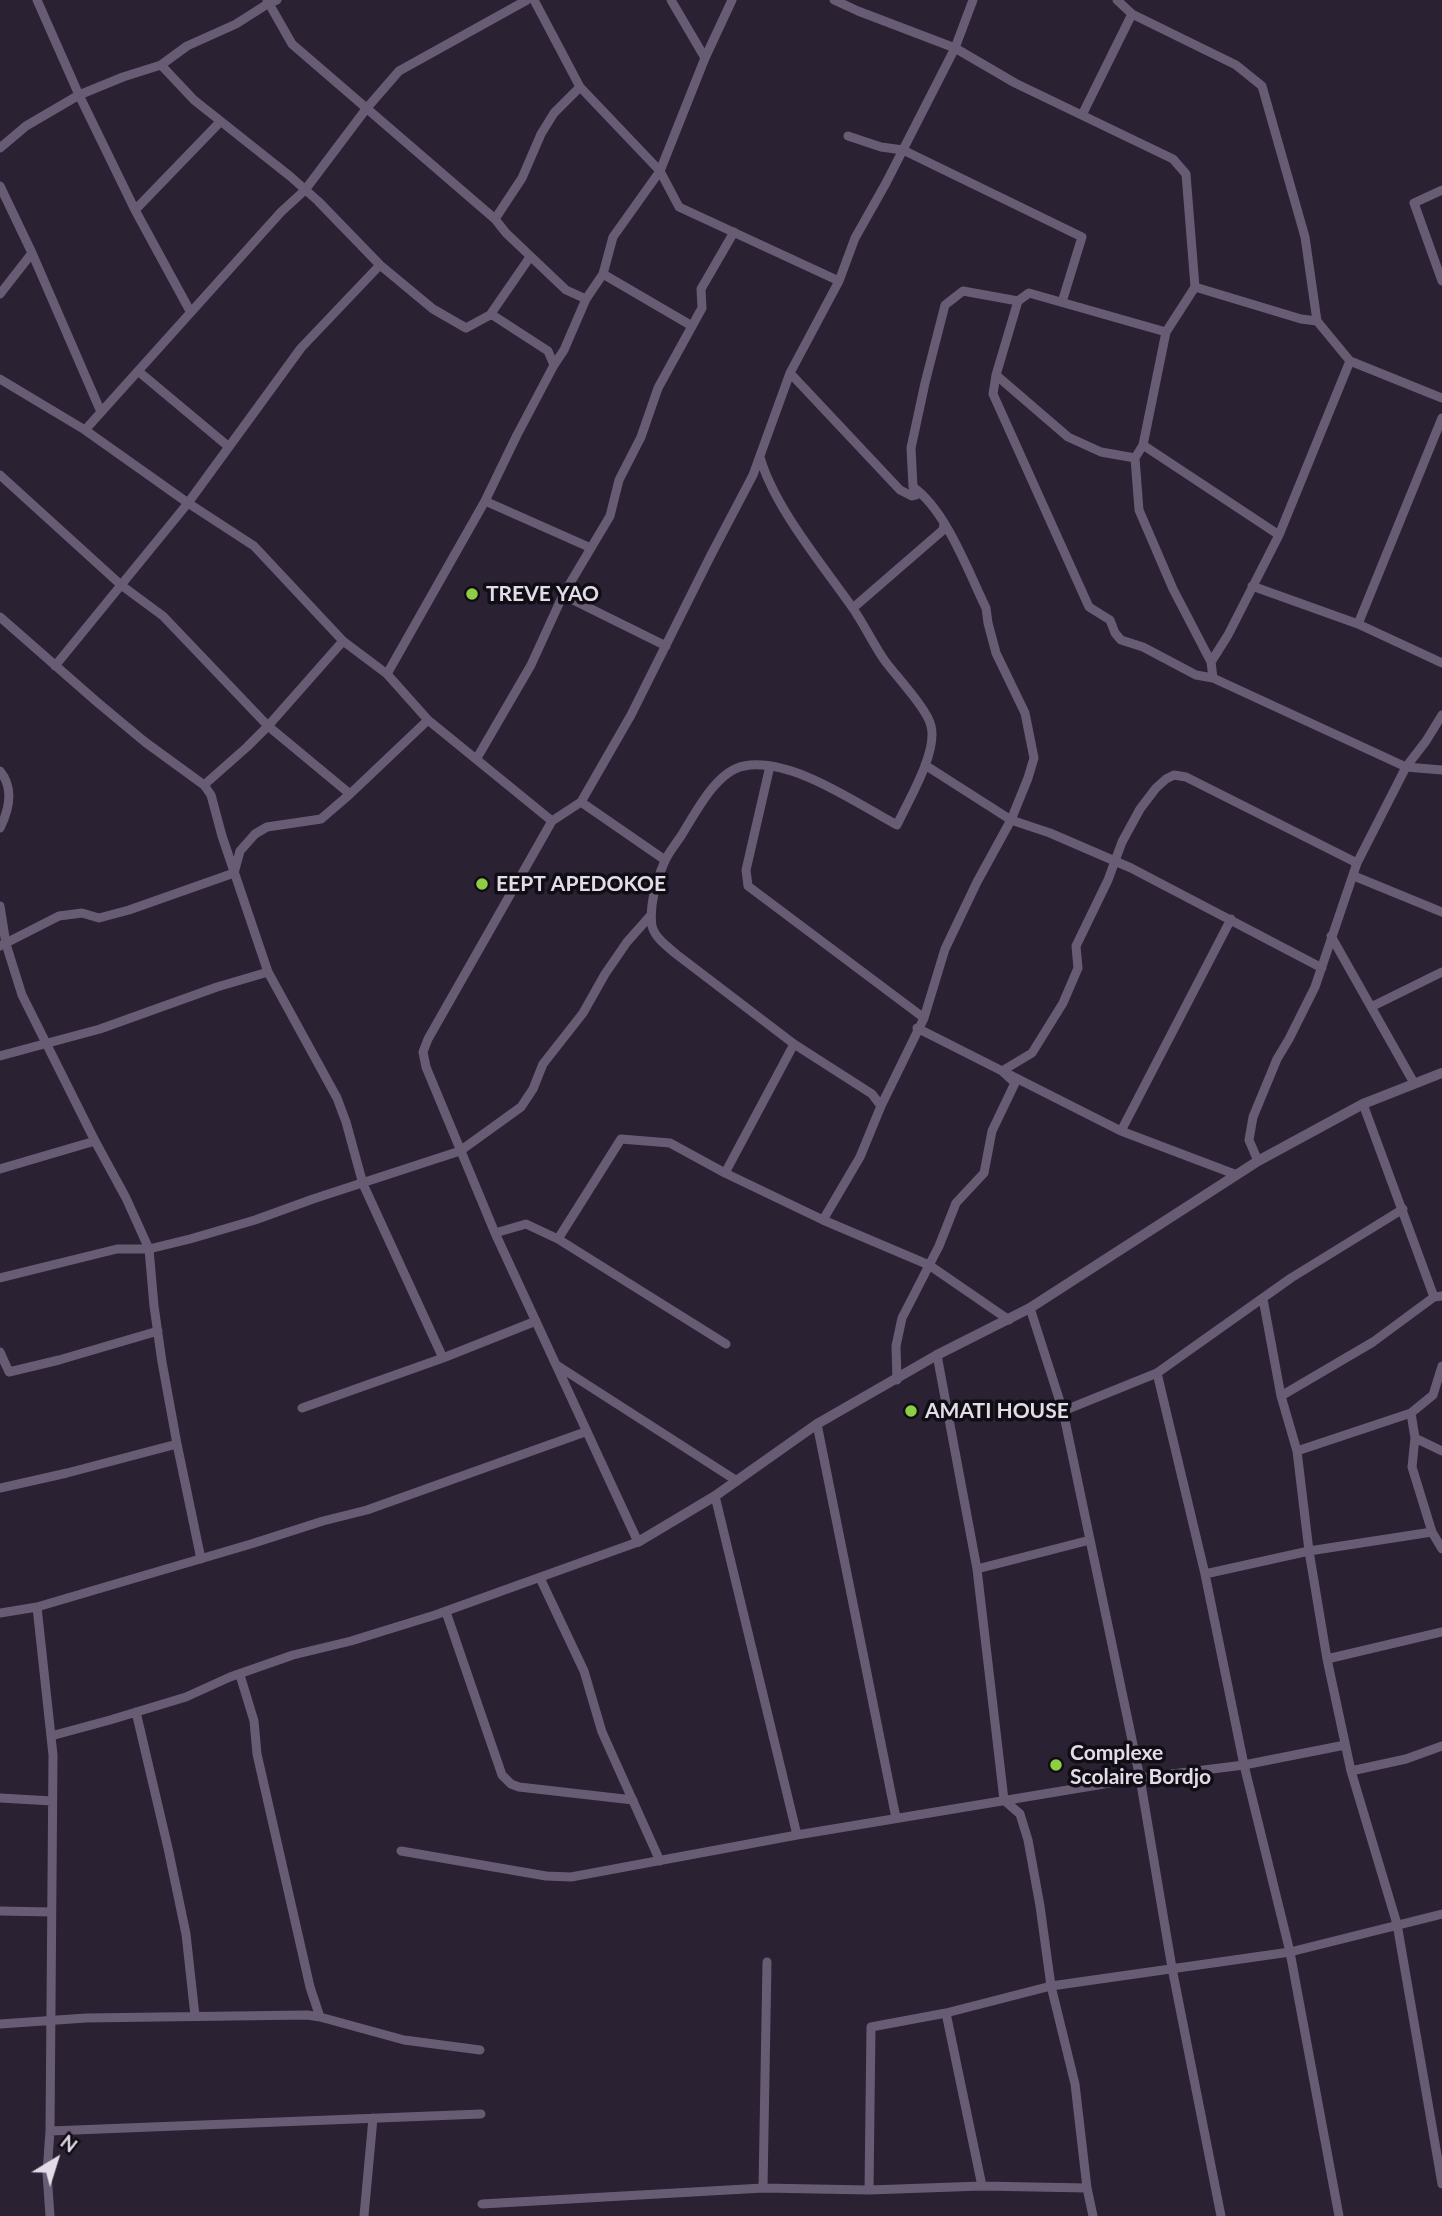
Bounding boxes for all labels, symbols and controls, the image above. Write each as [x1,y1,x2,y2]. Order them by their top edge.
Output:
place label: TREVE YAO [486,581,599,607]
marker: TREVE YAO [464,586,480,602]
place label: EEPT APEDOKOE [496,871,666,897]
marker: EEPT APEDOKOE [474,876,490,892]
place label: AMATI HOUSE [925,1398,1069,1424]
marker: AMATI HOUSE [903,1403,919,1419]
place label: Complexe Scolaire Bordjo [1070,1740,1211,1790]
marker: Complexe Scolaire Bordjo [1048,1757,1064,1773]
north arrow [21,2125,91,2195]
text: N [56,2129,82,2157]

